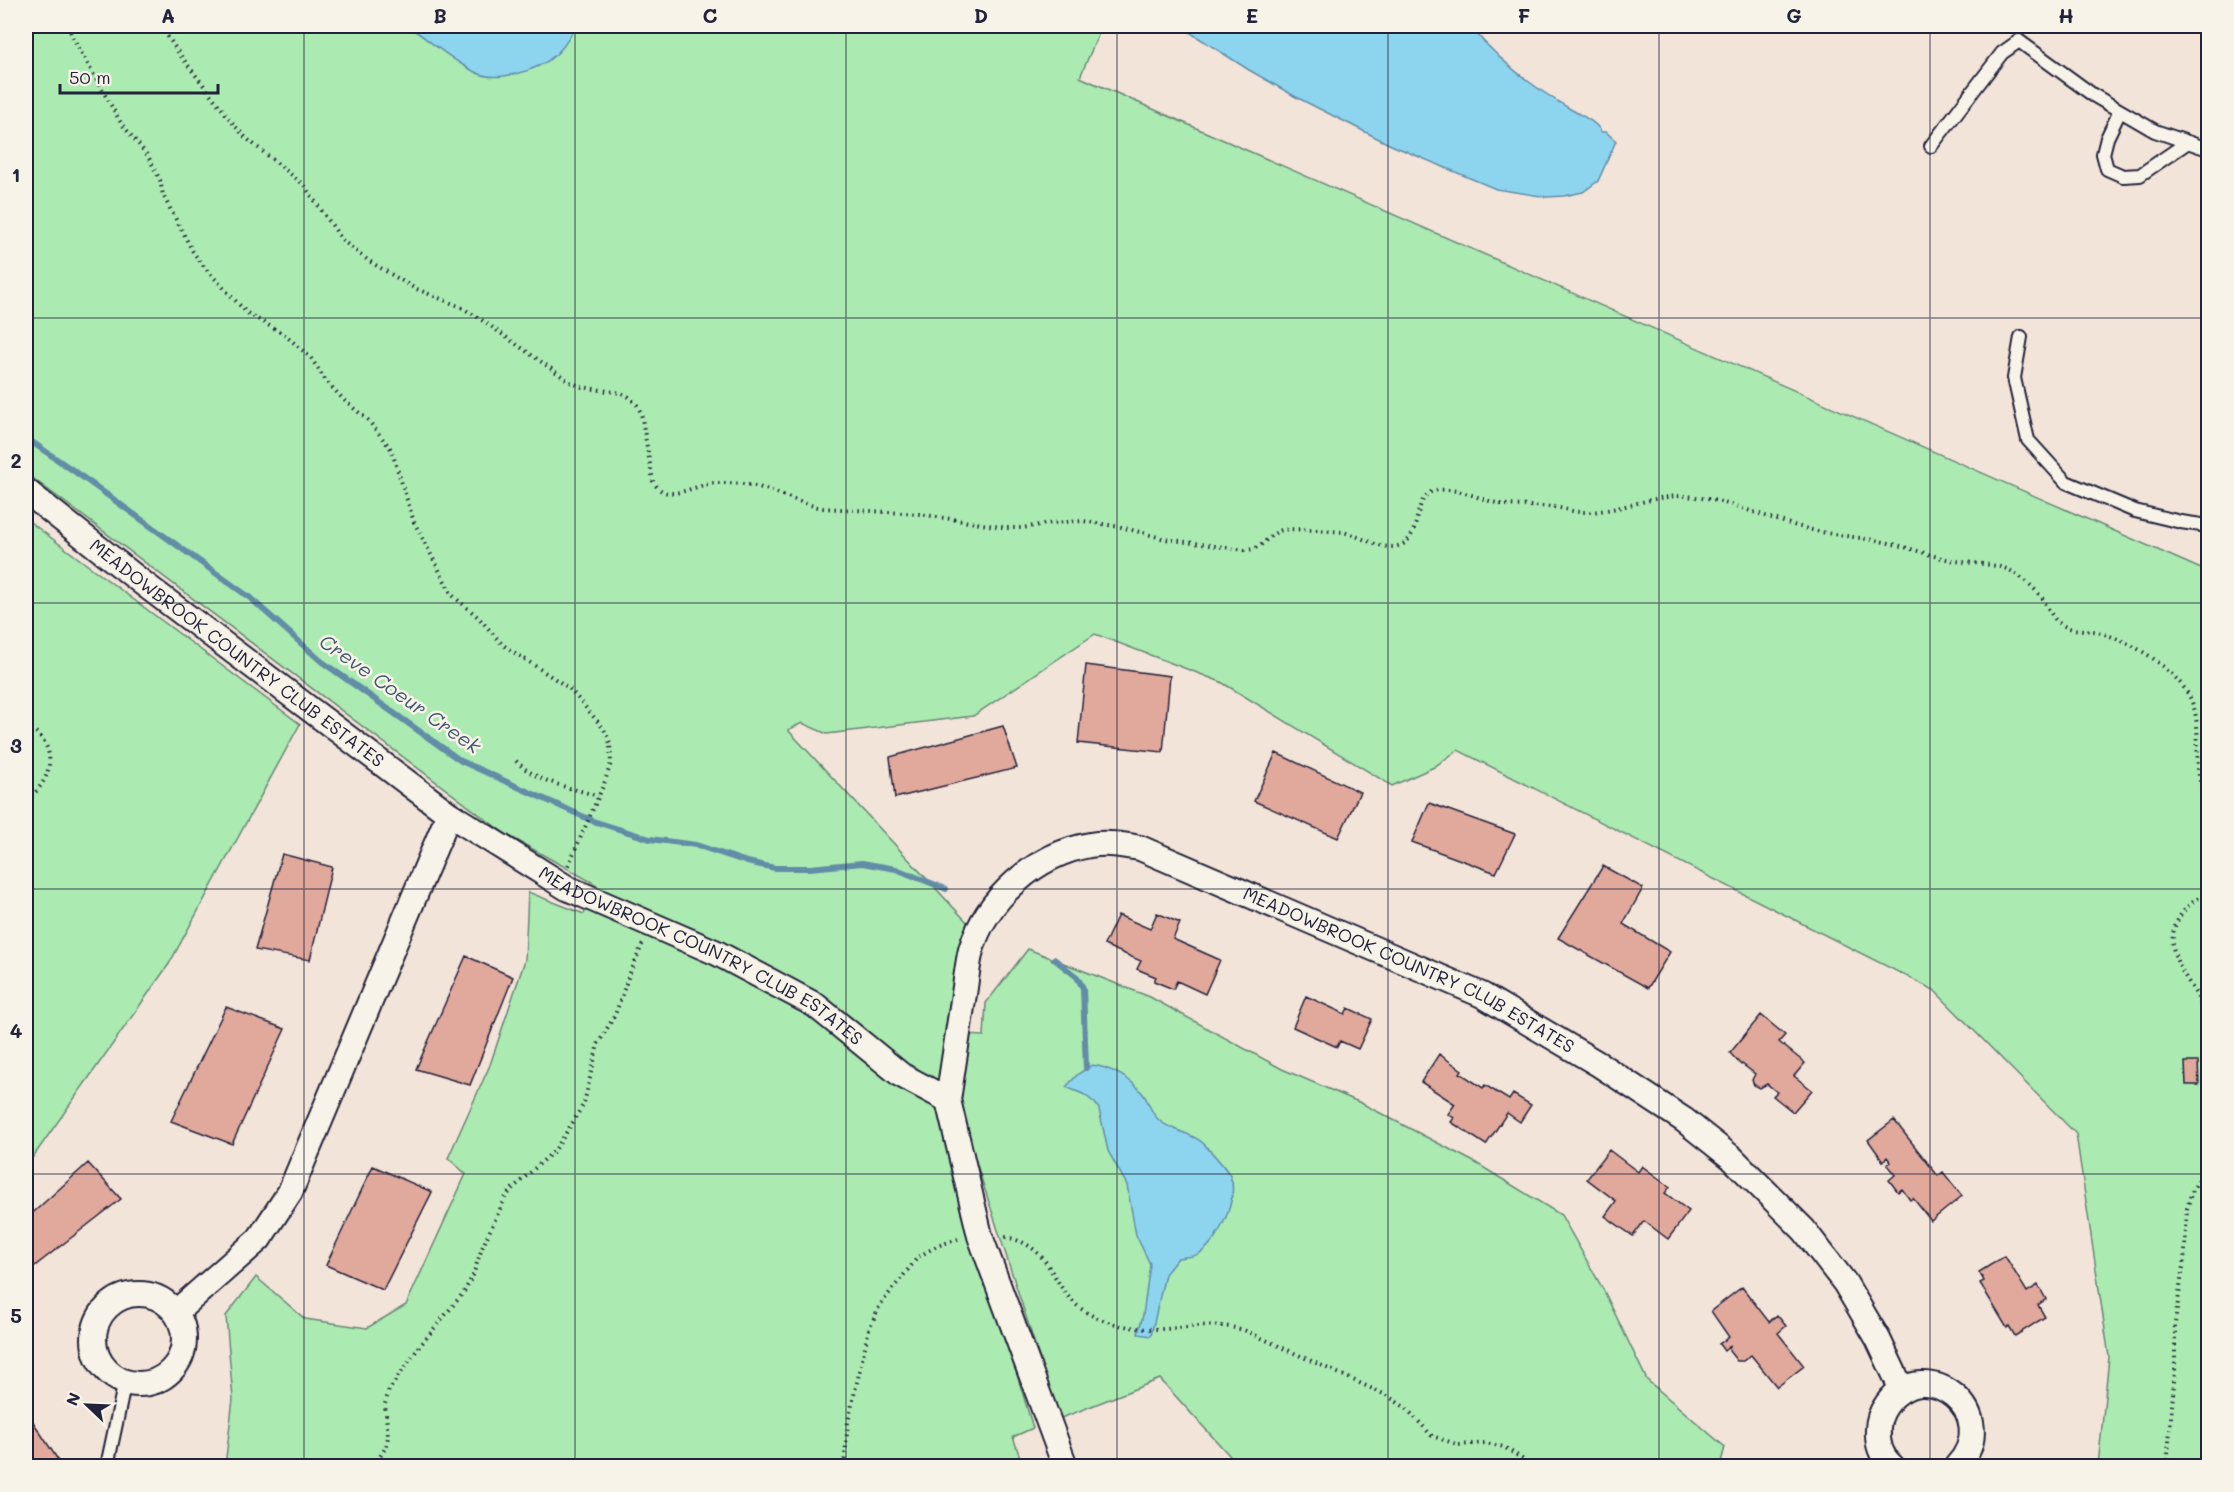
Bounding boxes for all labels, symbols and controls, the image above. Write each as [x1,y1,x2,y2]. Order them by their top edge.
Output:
text: A [161,2,175,28]
text: B [433,2,447,28]
text: C [703,2,718,28]
text: D [974,2,988,28]
text: E [1246,2,1258,28]
text: F [1518,2,1531,28]
text: G [1786,2,1802,28]
text: H [2058,2,2074,28]
scale bar [60,57,218,95]
text: 50 m [69,65,111,89]
text: 1 [12,161,20,187]
text: 2 [10,447,22,473]
street label: MEADOWBROOK COUNTRY CLUB ESTATES [85,533,390,772]
water label: Creve Coeur Creek [315,628,487,759]
text: 3 [10,732,22,758]
street label: MEADOWBROOK COUNTRY CLUB ESTATES [534,860,868,1050]
street label: MEADOWBROOK COUNTRY CLUB ESTATES [1240,881,1579,1058]
text: 4 [10,1017,23,1043]
text: 5 [10,1302,22,1328]
north arrow [57,1375,117,1435]
text: N [61,1389,85,1409]

